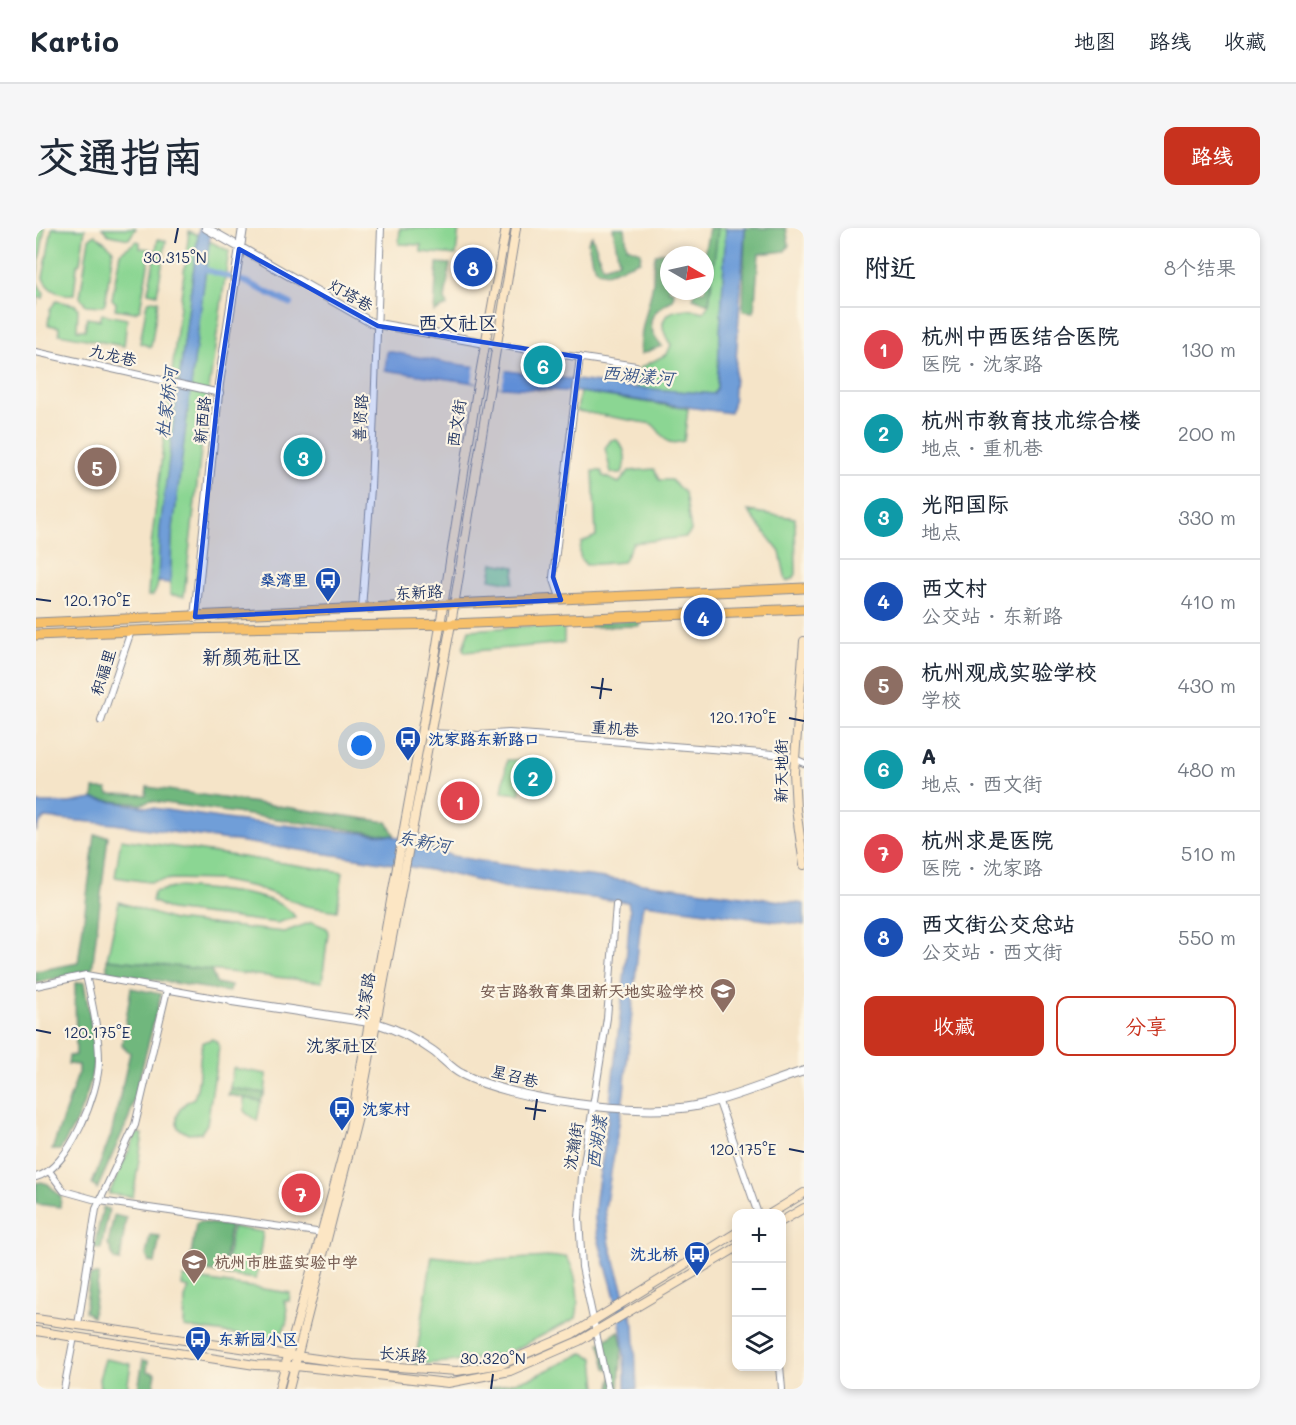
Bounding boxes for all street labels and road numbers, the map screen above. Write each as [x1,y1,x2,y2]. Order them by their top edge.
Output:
street label: 灯塔巷 [325,273,377,316]
street label: 九龙巷 [87,339,139,370]
street label: 善贤路 [348,393,371,442]
street label: 新西路 [189,395,214,445]
street label: 西文街 [441,398,470,448]
street label: 东新路 [394,580,443,603]
street label: 积福里 [85,646,120,698]
street label: 重机巷 [590,715,640,740]
street label: 新天地街 [770,739,791,803]
street label: 沈家路 [350,970,379,1021]
street label: 星召巷 [489,1060,541,1092]
street label: 沈瀚街 [558,1121,587,1171]
street label: 长浜路 [378,1341,428,1366]

